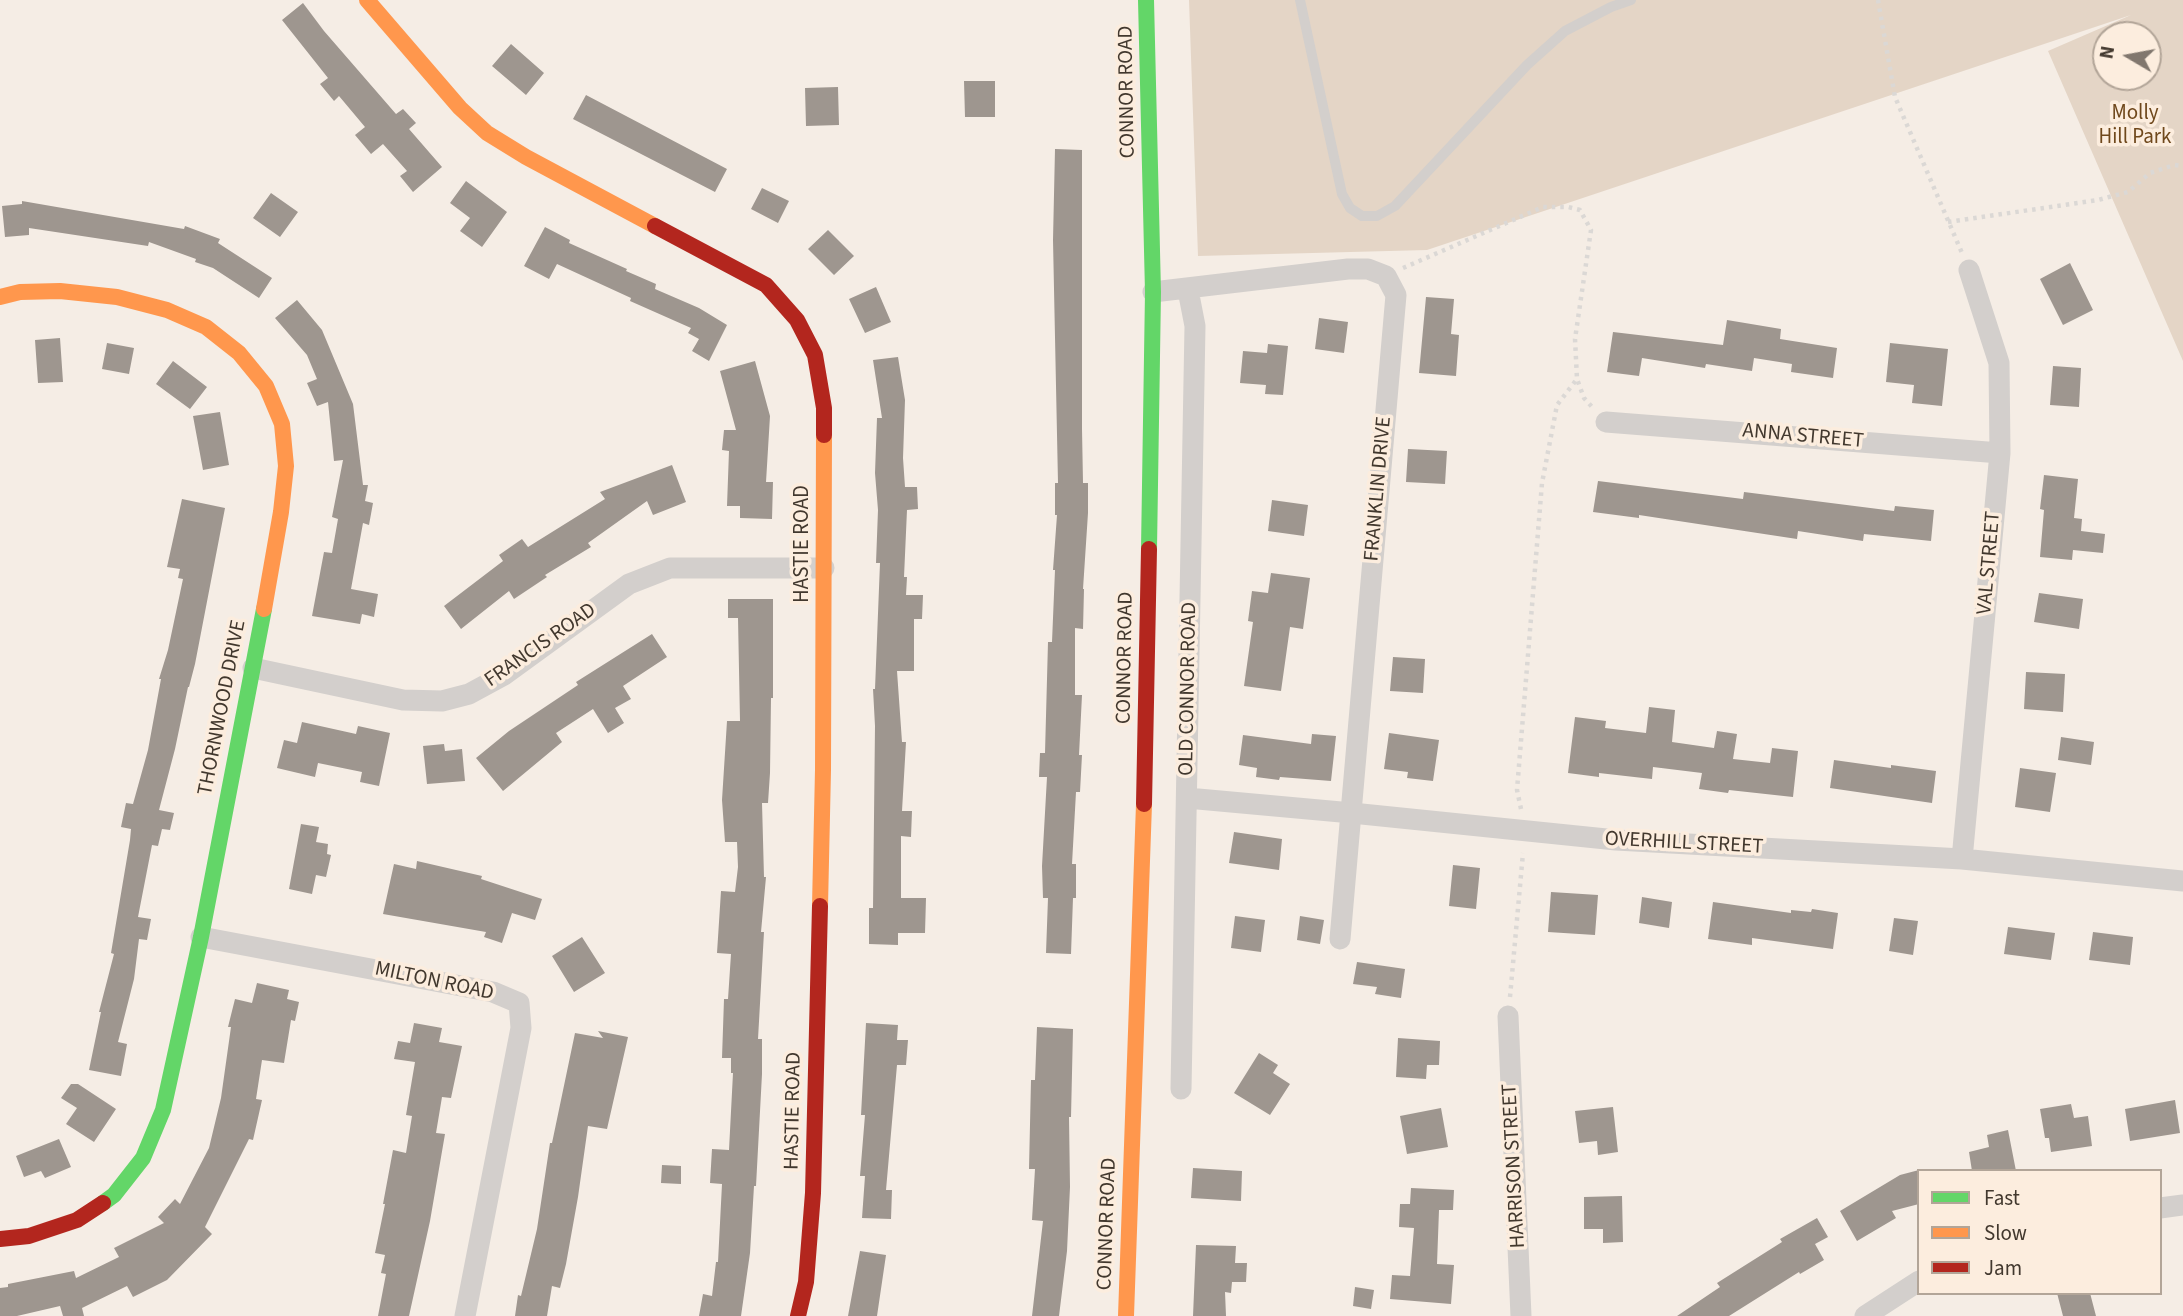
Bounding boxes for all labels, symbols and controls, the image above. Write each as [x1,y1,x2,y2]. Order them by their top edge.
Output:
north arrow [2092,21,2162,91]
street label: CONNOR ROAD [1114,25,1142,159]
text: N [2093,44,2122,61]
park label: Molly Hill Park [2098,101,2172,151]
street label: FRANKLIN DRIVE [1360,416,1398,562]
street label: ANNA STREET [1741,419,1865,455]
street label: HASTIE ROAD [790,485,816,603]
street label: VAL STREET [1973,510,2007,616]
street label: CONNOR ROAD [1112,591,1140,725]
street label: FRANCIS ROAD [480,598,602,694]
street label: OLD CONNOR ROAD [1175,602,1203,776]
street label: THORNWOOD DRIVE [194,618,252,798]
street label: OVERHILL STREET [1604,827,1764,861]
street label: MILTON ROAD [372,957,496,1007]
street label: HASTIE ROAD [780,1052,808,1170]
street label: HARRISON STREET [1498,1083,1532,1249]
street label: CONNOR ROAD [1093,1157,1123,1291]
legend [1917,1169,2162,1295]
text: Fast [1984,1183,2020,1213]
text: Slow [1984,1218,2027,1248]
text: Jam [1984,1253,2022,1283]

